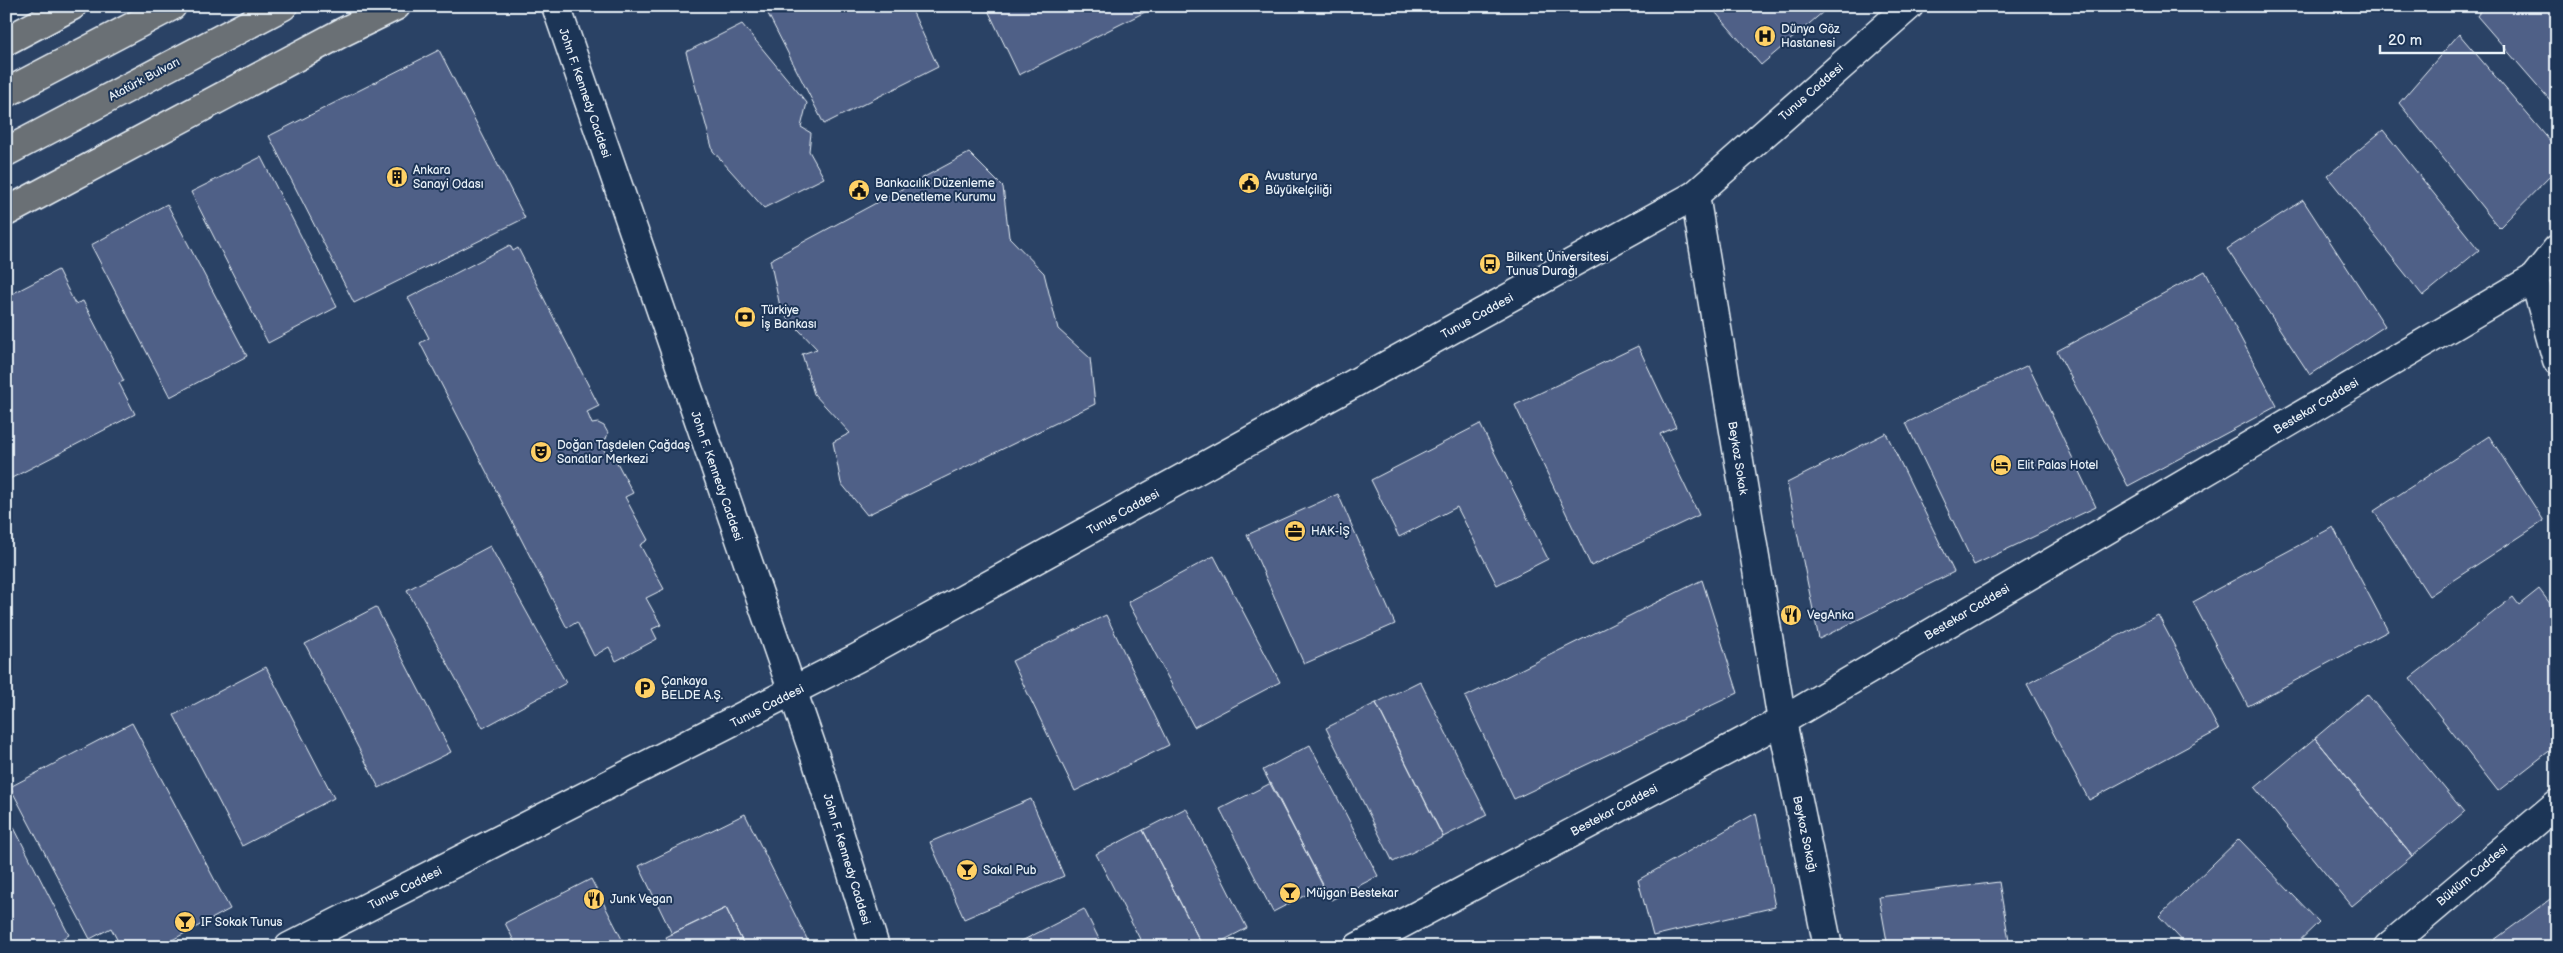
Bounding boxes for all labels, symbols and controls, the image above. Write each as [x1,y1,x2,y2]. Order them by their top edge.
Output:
place label: Dünya Göz Hastanesi [1781,22,1840,51]
scale bar [2380,22,2504,54]
hospital icon: Dünya Göz Hastanesi [1753,24,1777,48]
street label: John F. Kennedy Caddesi [555,26,614,160]
text: 20 m [2388,31,2422,50]
street label: Atatürk Bulvarı [106,54,183,104]
street label: Tunus Caddesi [1776,60,1847,124]
place label: Ankara Sanayi Odası [413,163,484,192]
building icon: Ankara Sanayi Odası [385,165,409,189]
place label: Avusturya Büyükelçiliği [1265,169,1332,198]
public building icon: Avusturya Büyükelçiliği [1237,171,1261,195]
place label: Bankacılık Düzenleme ve Denetleme Kurumu [874,176,996,205]
public building icon: Bankacılık Düzenleme ve Denetleme Kurumu [847,178,871,202]
place label: Bilkent Üniversitesi Tunus Durağı [1506,249,1609,279]
bus stop icon: Bilkent Üniversitesi Tunus Durağı [1478,252,1502,276]
street label: Tunus Caddesi [1438,290,1516,343]
place label: Türkiye İş Bankası [761,303,817,332]
bank icon: Türkiye İş Bankası [733,305,757,329]
street label: Bestekar Caddesi [2271,375,2362,438]
street label: John F. Kennedy Caddesi [687,409,746,543]
street label: Beykoz Sokak [1724,420,1751,496]
place label: Doğan Taşdelen Çağdaş Sanatlar Merkezi [557,438,690,467]
theatre icon: Doğan Taşdelen Çağdaş Sanatlar Merkezi [529,440,553,464]
hotel icon: Elit Palas Hotel [1989,453,2013,477]
place label: Elit Palas Hotel [2017,458,2098,473]
street label: Tunus Caddesi [1084,486,1162,539]
office icon: HAK-İŞ [1283,519,1307,543]
place label: HAK-İŞ [1311,523,1350,539]
street label: Bestekar Caddesi [1922,581,2013,644]
restaurant icon: VegAnka [1779,603,1803,627]
place label: VegAnka [1807,608,1854,623]
place label: Çankaya BELDE A.Ş. [661,674,723,703]
parking icon: Çankaya BELDE A.Ş. [633,676,657,700]
street label: Tunus Caddesi [728,681,807,731]
street label: Bestekar Caddesi [1568,781,1661,840]
street label: John F. Kennedy Caddesi [819,792,874,927]
street label: Beykoz Sokağı [1789,794,1820,874]
street label: Büklüm Caddesi [2434,841,2511,910]
bar icon: Sakal Pub [955,858,979,882]
street label: Tunus Caddesi [366,863,445,913]
place label: Sakal Pub [983,863,1037,878]
bar icon: Müjgan Bestekar [1278,881,1302,905]
place label: Müjgan Bestekar [1306,886,1399,901]
restaurant icon: Junk Vegan [582,887,606,911]
place label: Junk Vegan [610,892,673,907]
bar icon: IF Sokak Tunus [173,910,197,934]
place label: IF Sokak Tunus [201,915,283,930]

